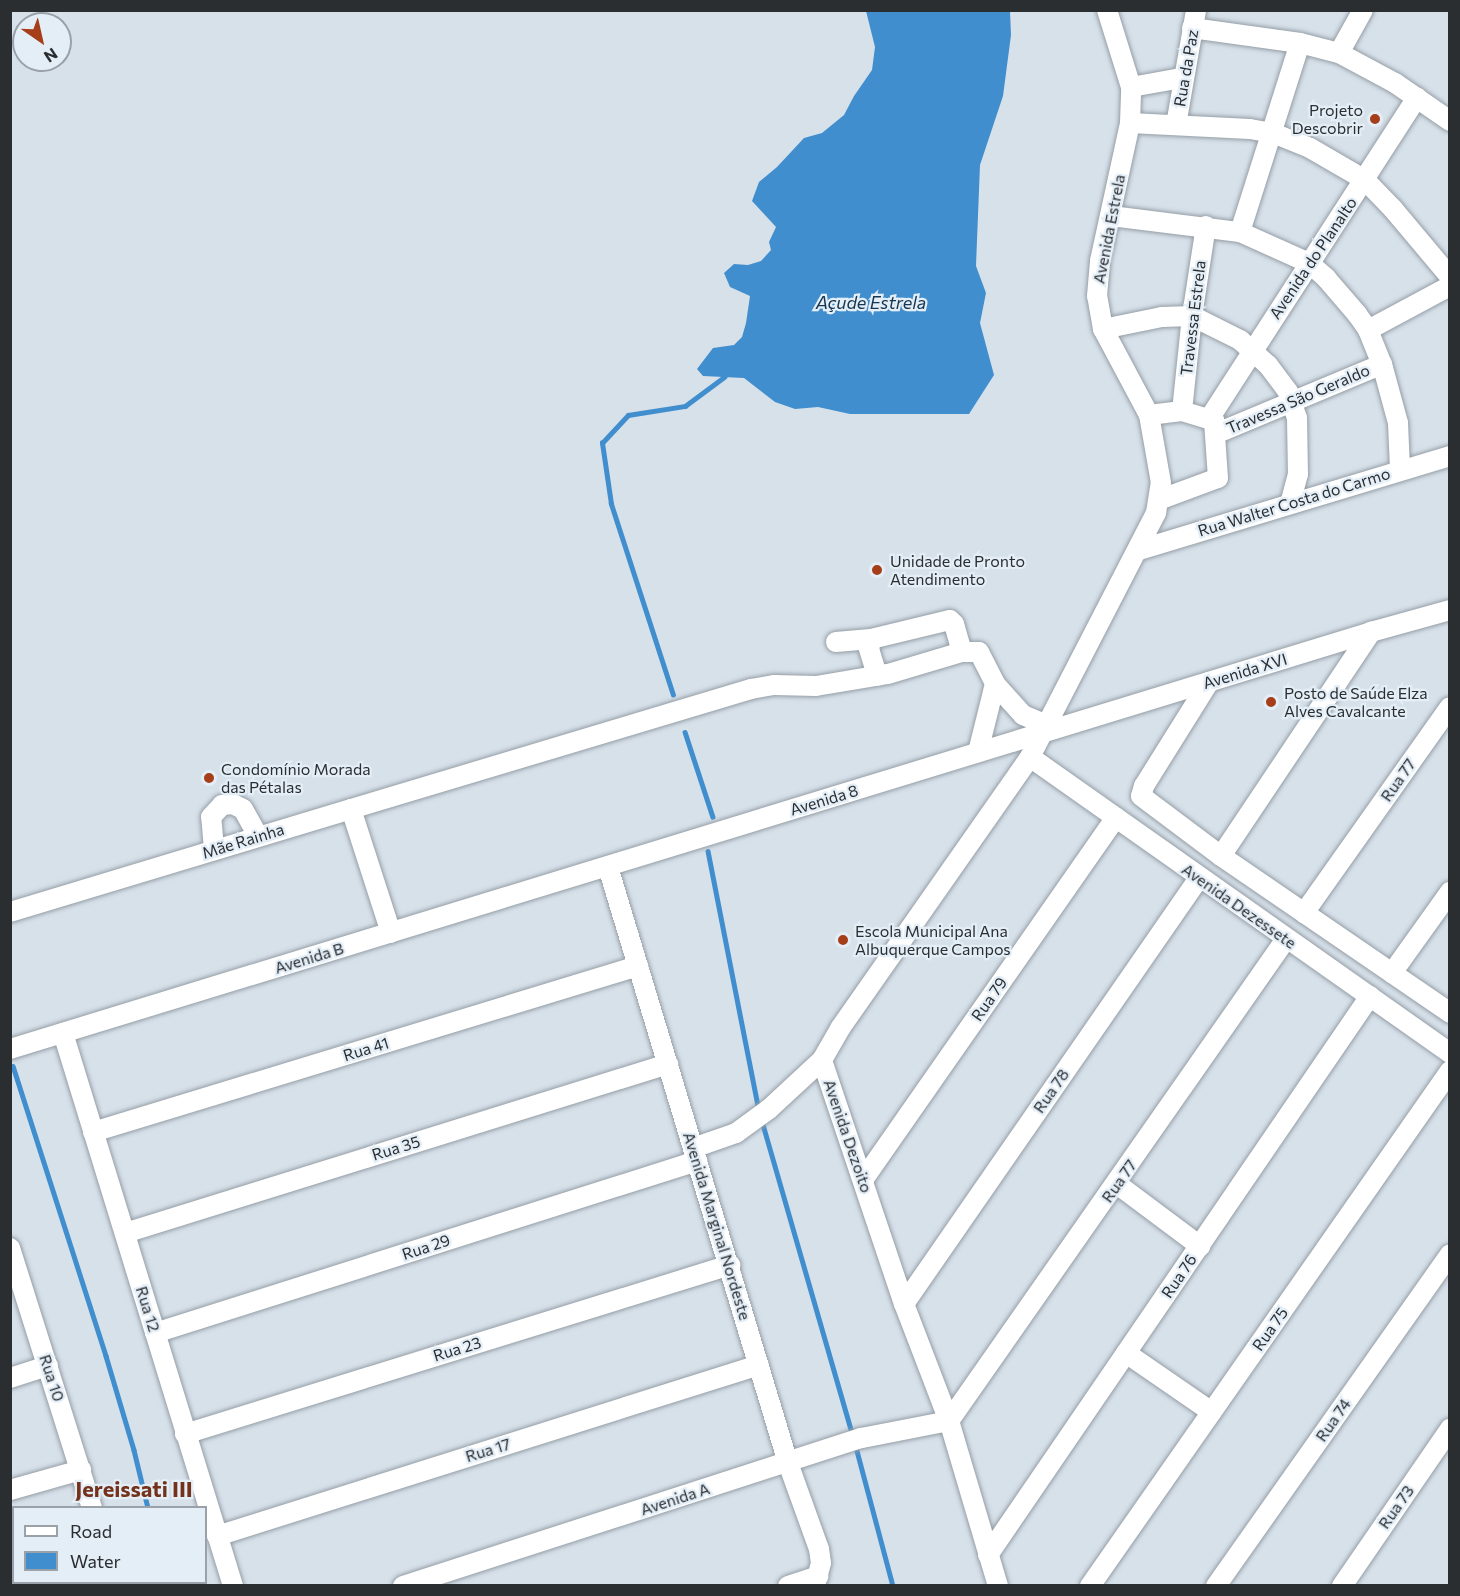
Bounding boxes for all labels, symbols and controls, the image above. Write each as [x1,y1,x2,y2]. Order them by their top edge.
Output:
north arrow [12,12,72,72]
street label: Rua da Paz [1170,28,1202,108]
text: N [41,44,62,67]
place label: Projeto Descobrir [1292,100,1363,138]
marker: Projeto Descobrir [1368,112,1382,126]
street label: Avenida Estrela [1089,173,1129,285]
street label: Avenida do Planalto [1265,193,1361,323]
street label: Travessa Estrela [1176,259,1210,377]
water label: Açude Estrela [816,291,926,313]
street label: Travessa São Geraldo [1224,360,1372,438]
street label: Rua Walter Costa do Carmo [1196,464,1392,540]
place label: Unidade de Pronto Atendimento [890,551,1025,589]
marker: Unidade de Pronto Atendimento [868,561,886,579]
street label: Avenida XVI [1201,649,1289,693]
place label: Posto de Saúde Elza Alves Cavalcante [1284,683,1428,721]
marker: Posto de Saúde Elza Alves Cavalcante [1262,693,1280,711]
street label: Rua 77 [1376,755,1420,805]
place label: Condomínio Morada das Pétalas [221,759,371,797]
marker: Condomínio Morada das Pétalas [202,771,216,785]
street label: Avenida 8 [788,781,860,819]
street label: Mãe Rainha [200,819,286,863]
street label: Avenida Dezessete [1178,859,1300,953]
place label: Escola Municipal Ana Albuquerque Campos [855,921,1011,959]
marker: Escola Municipal Ana Albuquerque Campos [836,933,850,947]
street label: Avenida B [272,938,346,978]
street label: Rua 79 [967,973,1011,1025]
street label: Rua 41 [341,1033,391,1065]
street label: Rua 78 [1029,1065,1073,1117]
street label: Avenida Dezoito [820,1077,876,1195]
street label: Avenida Marginal Nordeste [679,1130,755,1322]
street label: Rua 35 [370,1132,422,1164]
street label: Rua 77 [1097,1156,1141,1206]
street label: Rua 29 [399,1230,453,1264]
street label: Rua 76 [1157,1250,1201,1302]
street label: Rua 12 [132,1284,164,1334]
street label: Rua 75 [1248,1304,1292,1354]
street label: Rua 23 [431,1333,483,1365]
street label: Rua 10 [35,1352,69,1404]
street label: Rua 74 [1311,1395,1355,1445]
street label: Rua 17 [463,1434,513,1466]
district label: Jereissati III [75,1476,193,1502]
street label: Avenida A [638,1479,712,1519]
street label: Rua 73 [1374,1482,1418,1532]
legend [12,1506,207,1584]
text: Road [70,1520,112,1542]
text: Water [70,1550,121,1572]

